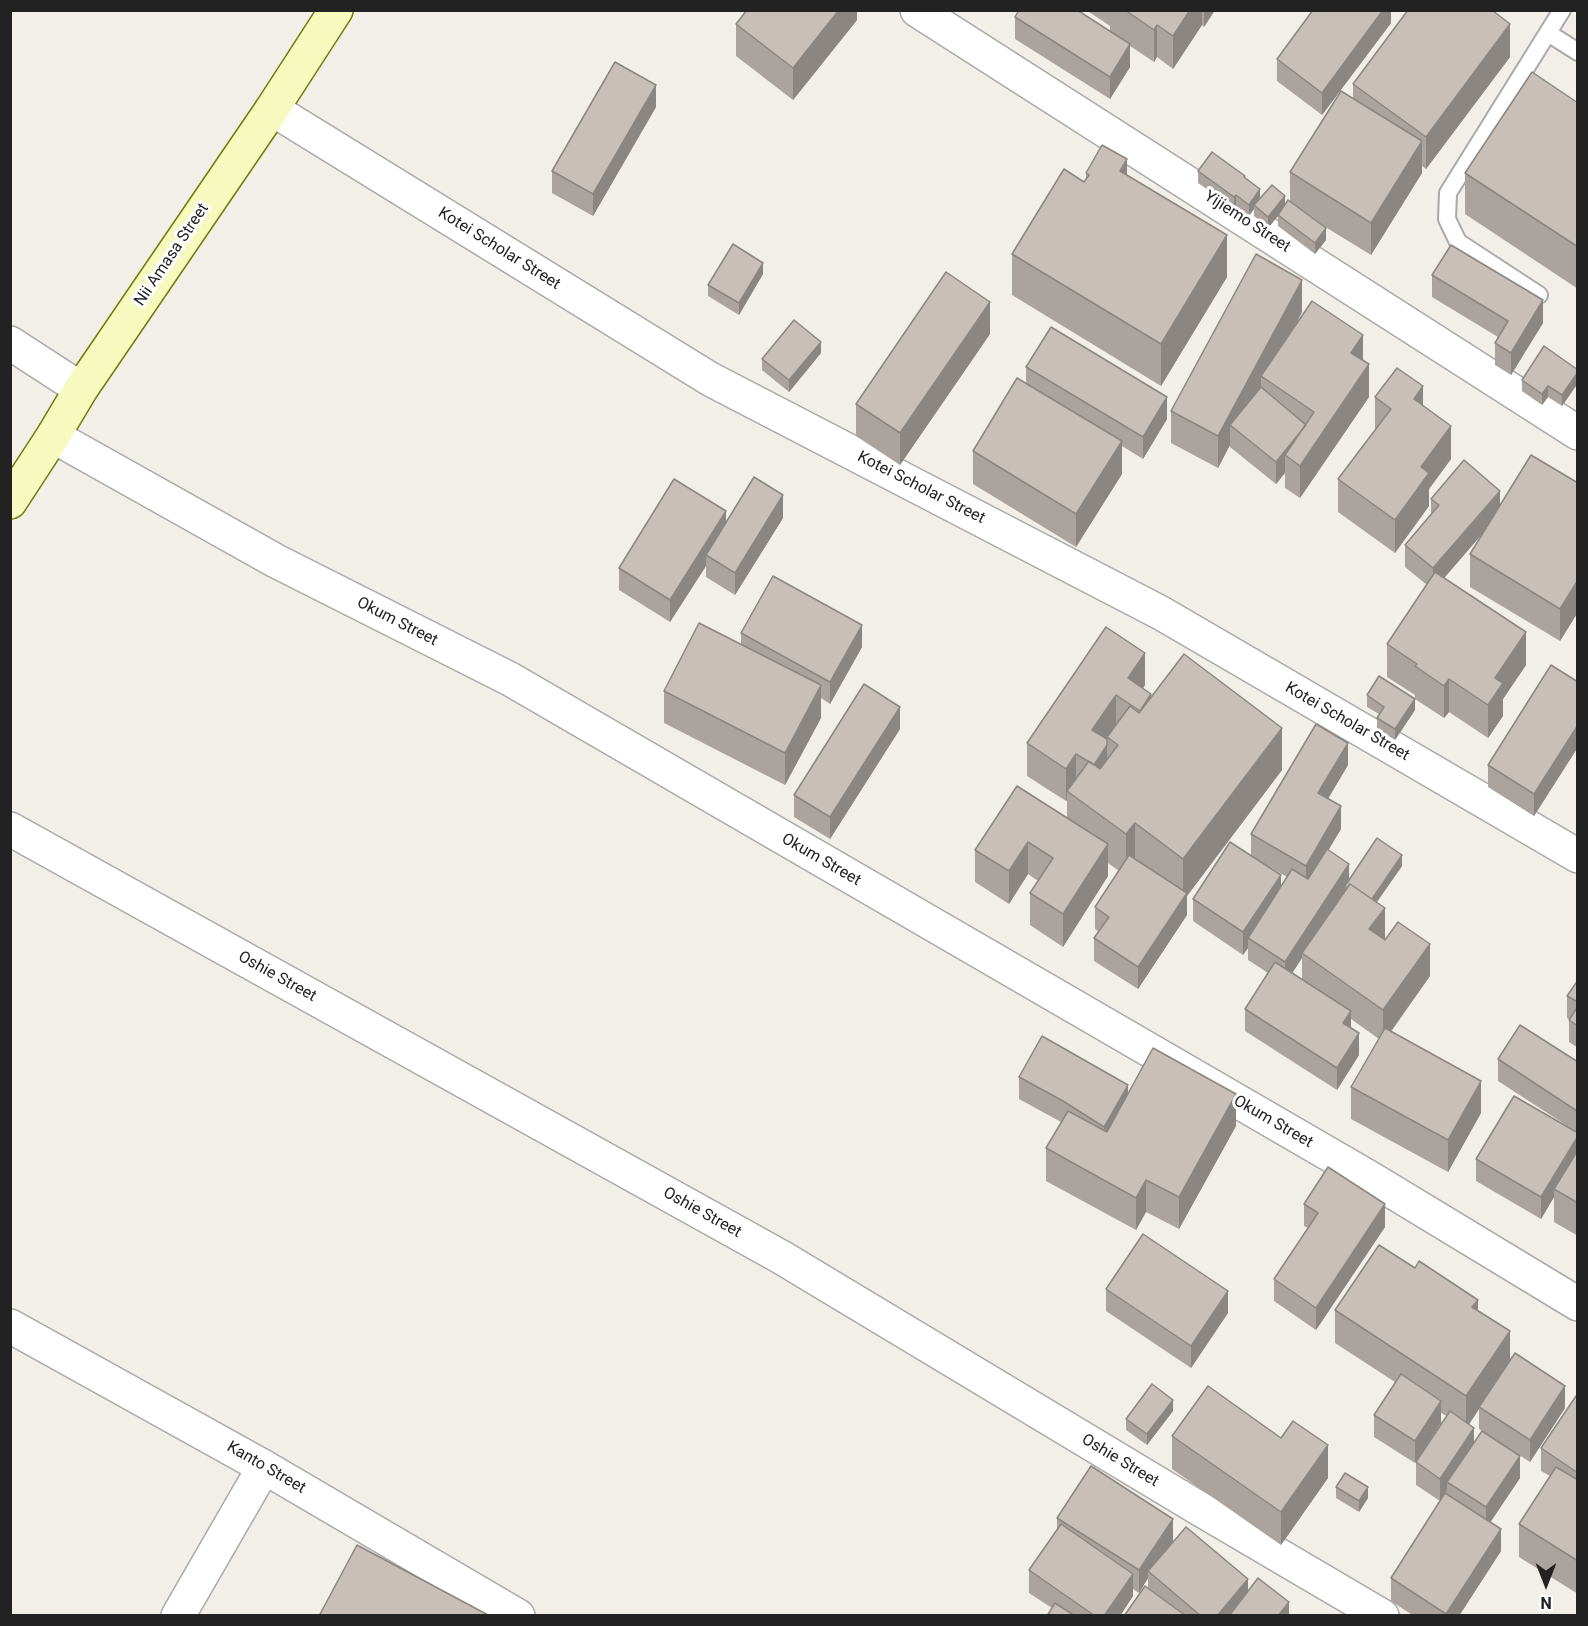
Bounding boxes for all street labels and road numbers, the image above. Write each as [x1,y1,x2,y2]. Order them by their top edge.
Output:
street label: Yijiemo Street [1200,187,1294,257]
street label: Nii Amasa Street [131,200,213,310]
street label: Kotei Scholar Street [434,204,564,294]
street label: Kotei Scholar Street [854,448,988,528]
street label: Okum Street [353,593,441,651]
street label: Kotei Scholar Street [1281,679,1413,765]
street label: Okum Street [778,830,864,890]
street label: Oshie Street [234,948,320,1006]
street label: Okum Street [1230,1092,1316,1152]
street label: Oshie Street [659,1184,745,1242]
street label: Oshie Street [1078,1430,1162,1492]
street label: Kanto Street [223,1438,309,1498]

